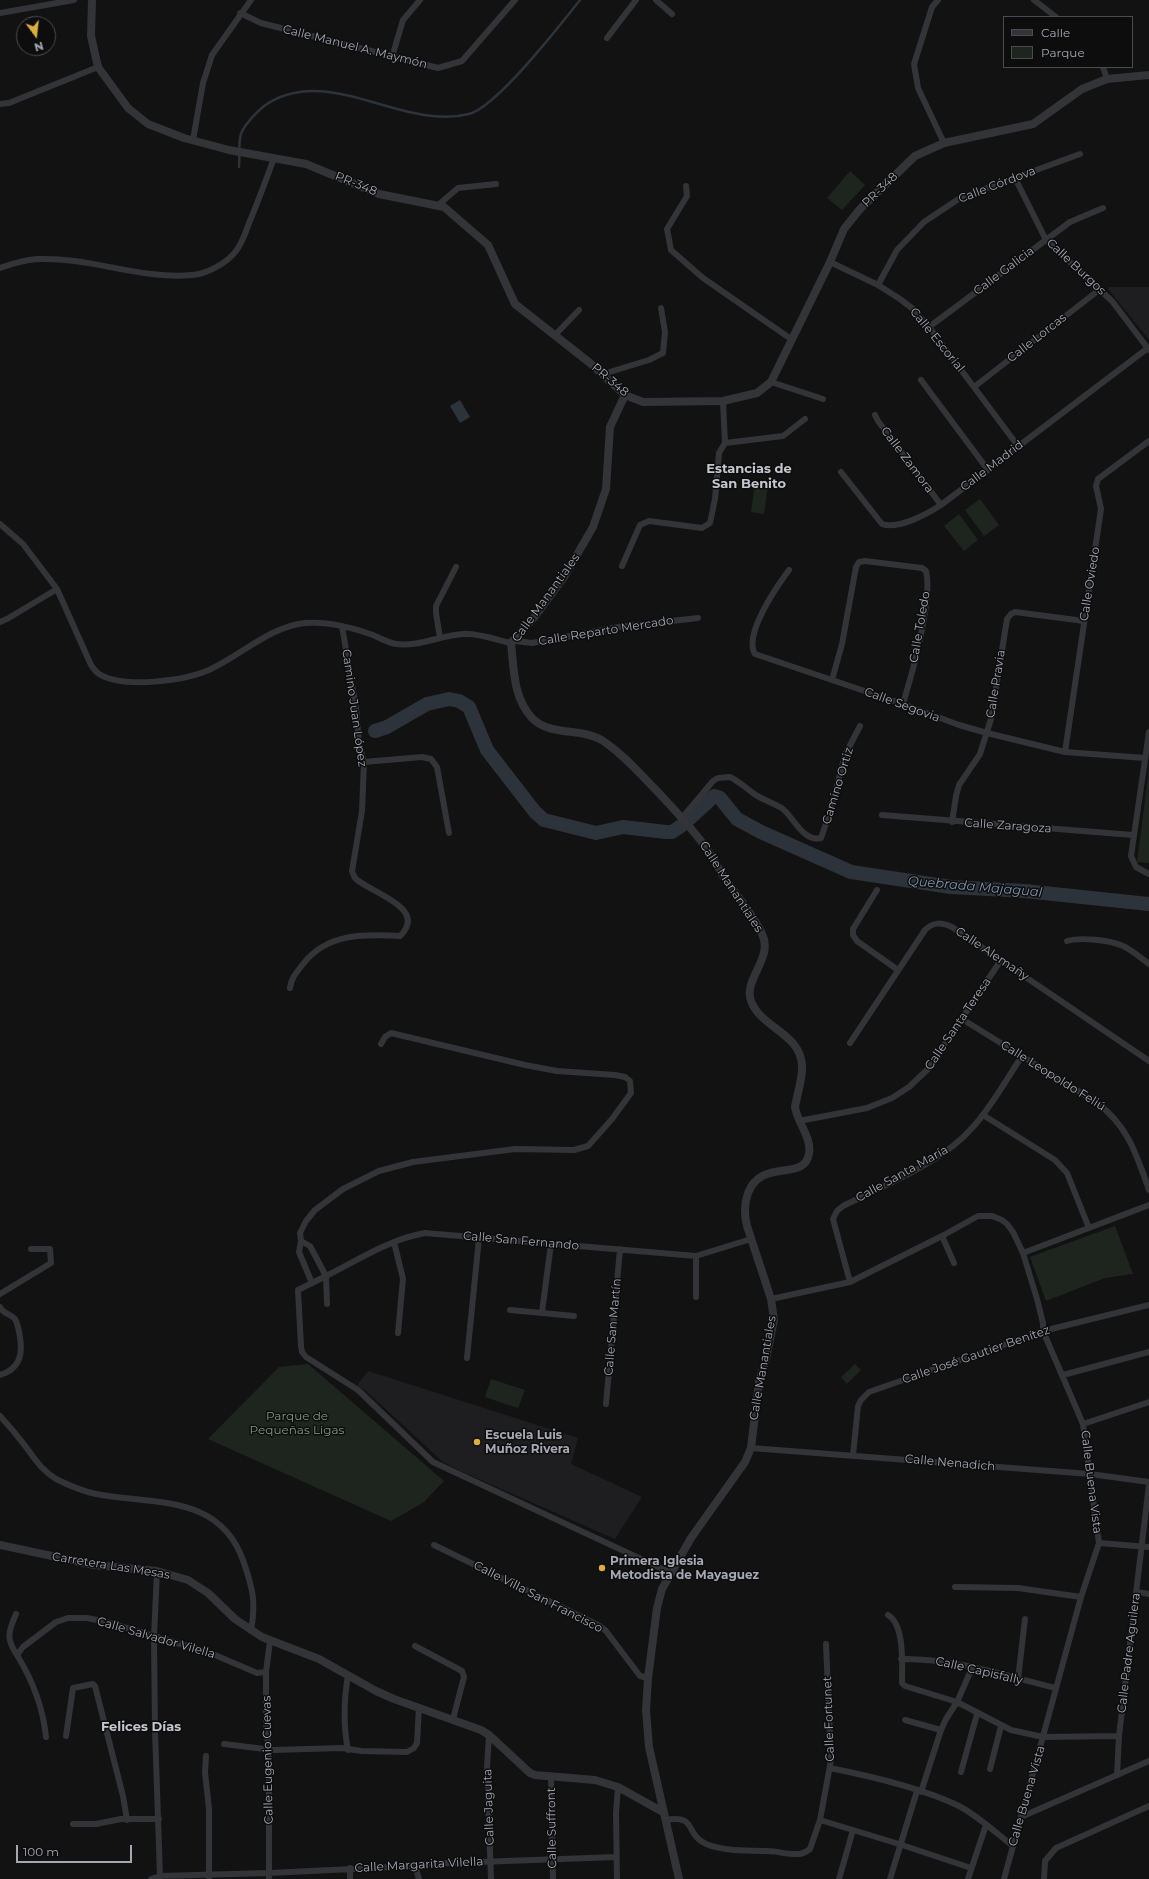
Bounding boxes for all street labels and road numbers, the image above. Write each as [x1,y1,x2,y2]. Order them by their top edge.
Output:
street label: Calle Manuel A. Maymón [281,22,429,72]
street label: Calle Córdova [956,164,1038,206]
street label: PR-348 [333,169,379,199]
street label: PR-348 [859,170,901,210]
street label: Calle Burgos [1043,236,1109,298]
street label: Calle Galicia [971,244,1037,298]
street label: Calle Escorial [907,305,967,375]
street label: Calle Lorcas [1005,310,1069,366]
street label: PR-348 [589,360,631,400]
street label: Calle Zamora [878,424,936,496]
street label: Calle Madrid [958,438,1026,494]
street label: Calle Oviedo [1077,546,1103,622]
street label: Calle Manantiales [509,551,583,645]
street label: Calle Toledo [907,590,933,664]
street label: Calle Reparto Mercado [537,613,675,649]
street label: Camino Juan López [339,648,369,768]
street label: Calle Pravia [984,649,1008,719]
street label: Calle Segovia [862,685,942,725]
street label: Camino Ortiz [819,746,857,826]
street label: Calle Zaragoza [964,816,1052,836]
street label: Calle Manantiales [696,839,766,935]
street label: Calle Alemañy [952,924,1032,984]
street label: Calle Santa Teresa [922,975,994,1073]
street label: Calle Leopoldo Feliú [998,1038,1108,1114]
street label: Calle Santa María [853,1143,951,1205]
street label: Calle San Fernando [462,1229,580,1253]
street label: Calle San Martín [602,1278,624,1376]
street label: Calle Manantiales [747,1315,779,1421]
street label: Calle José Gautier Benítez [900,1323,1052,1387]
street label: Calle Buena Vista [1078,1430,1104,1534]
street label: Calle Nenadich [904,1452,996,1474]
street label: Carretera Las Mesas [51,1550,171,1582]
street label: Calle Villa San Francisco [471,1558,605,1636]
street label: Calle Padre Aguilera [1114,1592,1144,1714]
street label: Calle Salvador Vilella [95,1614,217,1662]
street label: Calle Capisfally [934,1654,1024,1688]
street label: Calle Fortunet [820,1676,838,1762]
street label: Calle Eugenio Cuevas [260,1696,276,1824]
street label: Calle Buena Vista [1006,1744,1048,1848]
street label: Calle Jaguita [480,1768,498,1846]
street label: Calle Suffront [544,1787,560,1869]
street label: Calle Margarita Vilella [354,1854,484,1876]

